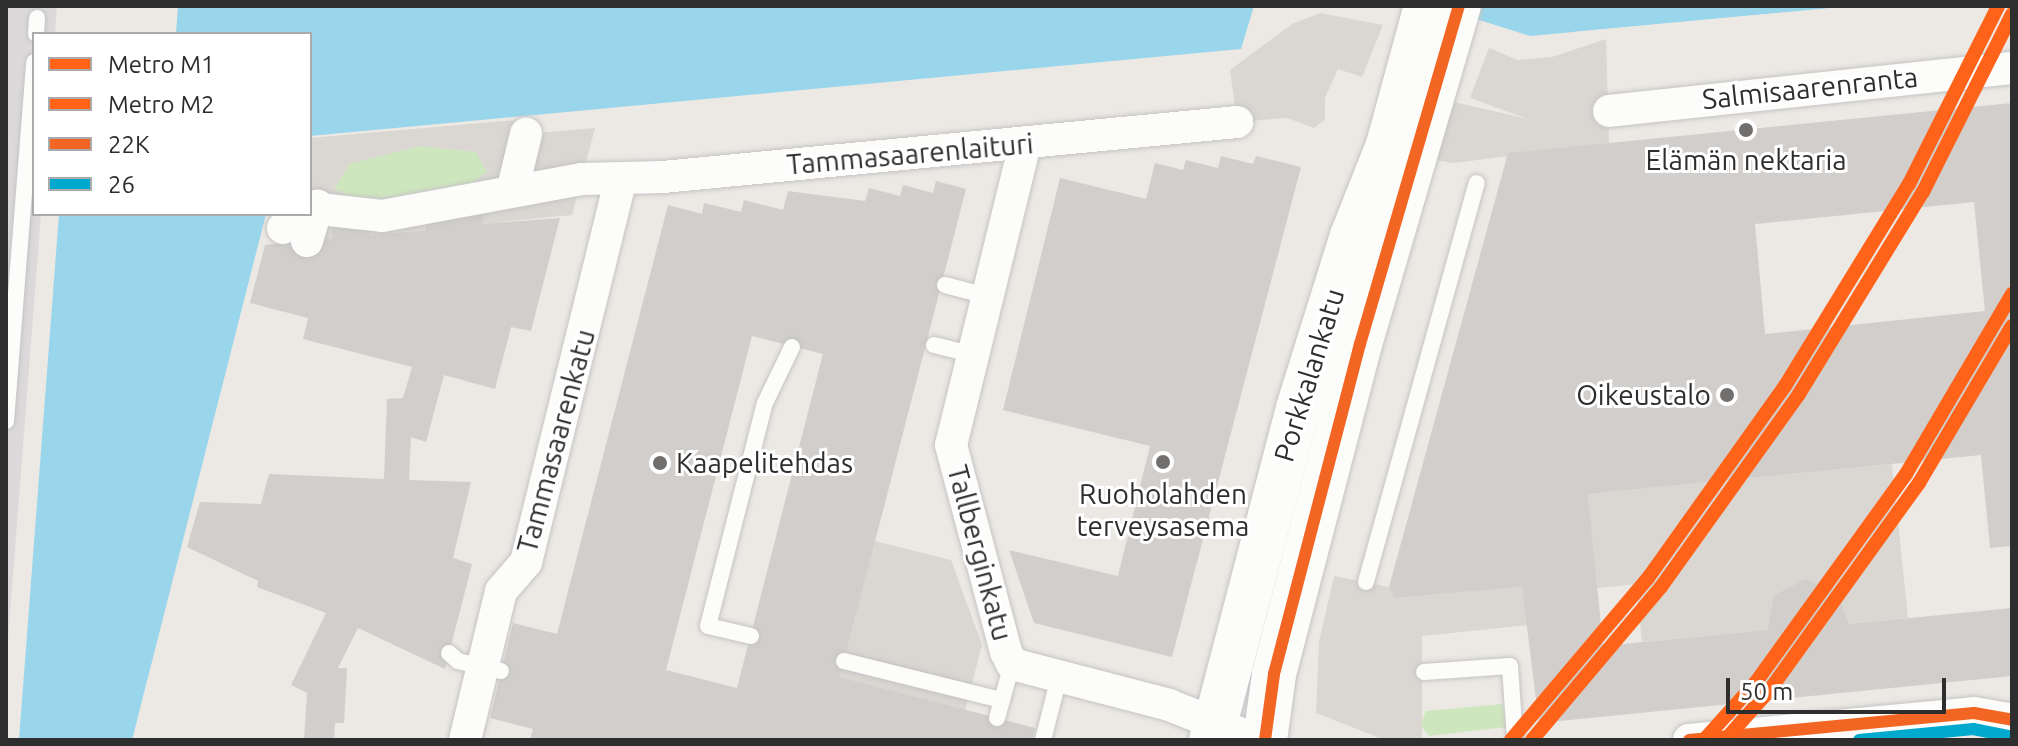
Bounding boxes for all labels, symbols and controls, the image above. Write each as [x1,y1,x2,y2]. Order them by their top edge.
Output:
legend [32,32,312,216]
text: Metro M1 [108,51,215,78]
street label: Salmisaarenranta [1701,60,1919,116]
text: Metro M2 [108,91,215,118]
marker: Elämän nektaria [1737,121,1755,139]
street label: Tammasaarenlaituri [785,126,1035,182]
text: 22K [108,131,150,158]
place label: Elämän nektaria [1645,143,1847,177]
text: 26 [108,171,135,198]
street label: Porkkalankatu [1267,284,1351,466]
street label: Tammasaarenkatu [510,326,602,556]
place label: Oikeustalo [1576,378,1711,412]
marker: Oikeustalo [1718,386,1736,404]
place label: Kaapelitehdas [676,446,853,480]
marker: Ruoholahden terveysasema [1152,451,1174,473]
marker: Kaapelitehdas [651,454,669,472]
street label: Tallberginkatu [940,462,1020,644]
place label: Ruoholahden terveysasema [1077,477,1249,543]
scale bar [1730,662,1950,712]
text: 50 m [1740,678,1793,705]

